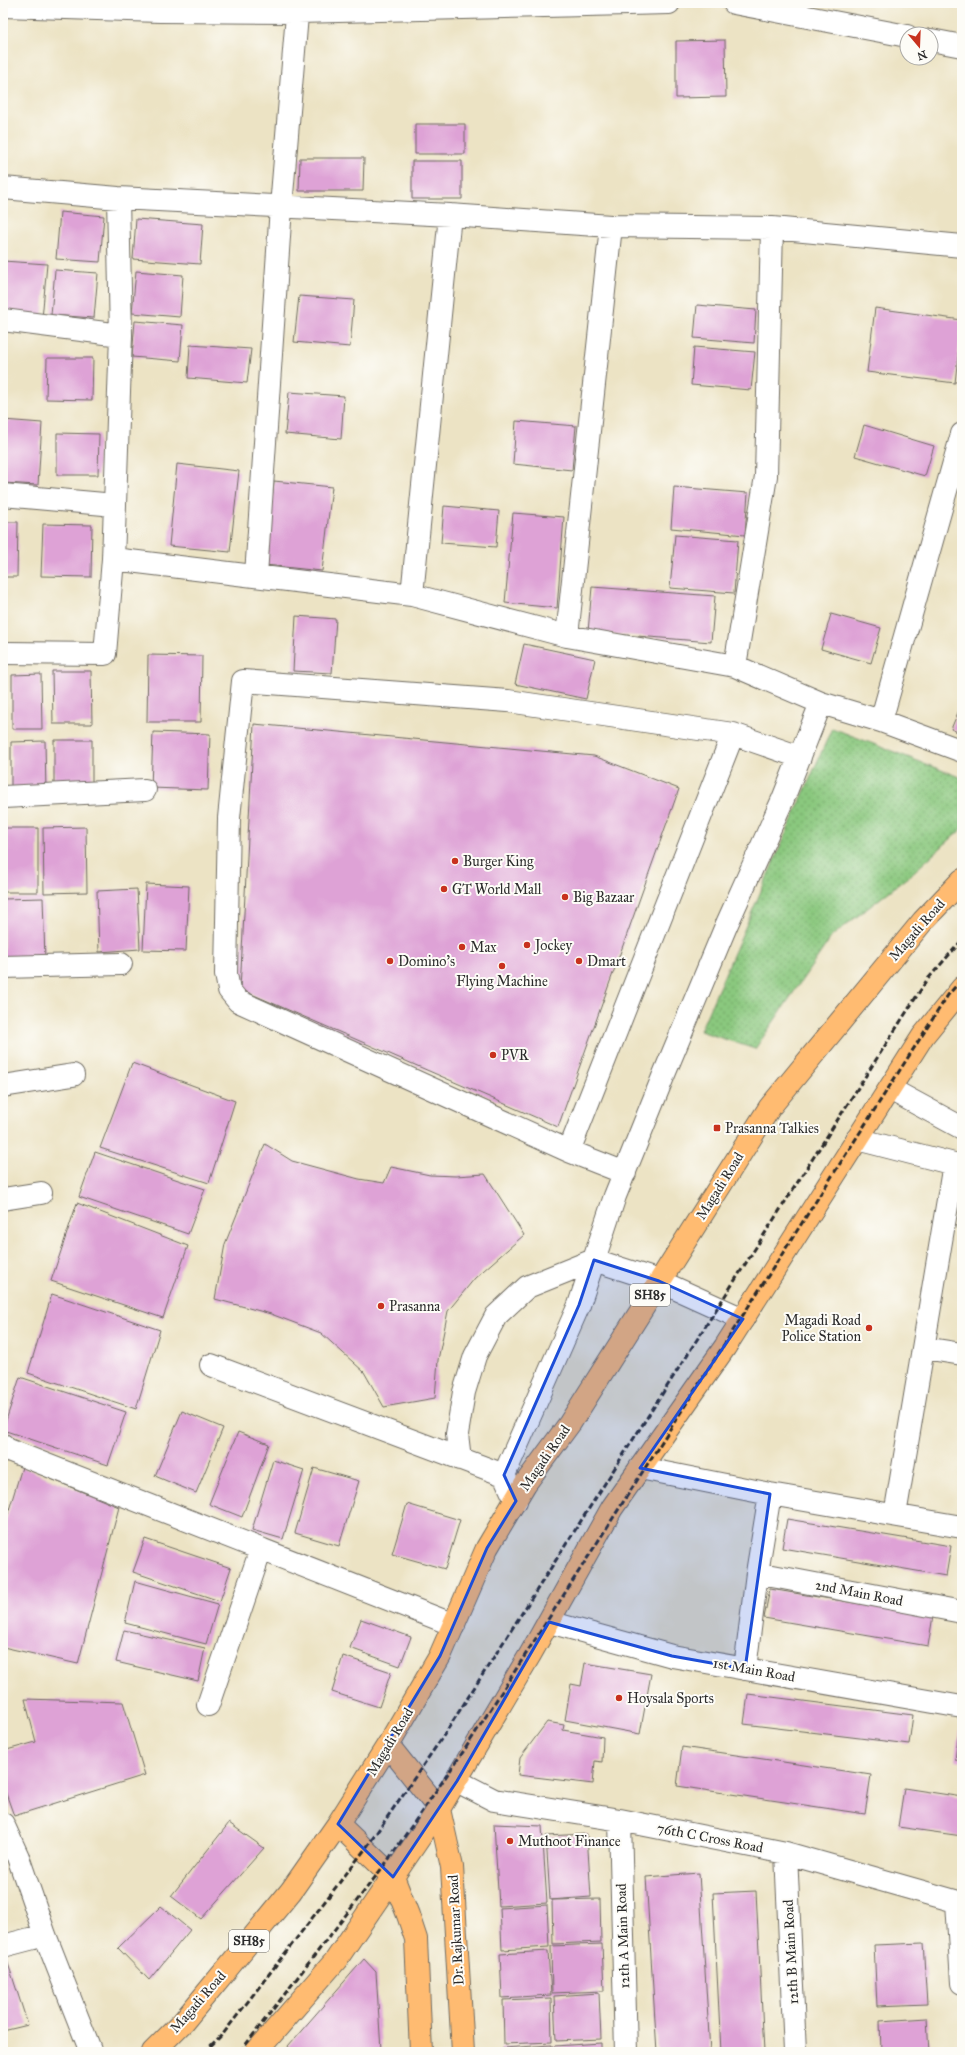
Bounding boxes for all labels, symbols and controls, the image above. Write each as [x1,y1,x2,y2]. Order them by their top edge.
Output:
north arrow [899,26,939,66]
text: N [915,47,929,63]
place label: Burger King [463,853,534,870]
marker: Burger King [450,856,460,866]
place label: GT World Mall [452,881,542,898]
marker: GT World Mall [439,884,449,894]
place label: Big Bazaar [573,889,635,906]
marker: Big Bazaar [560,892,570,902]
street label: Magadi Road [885,896,949,964]
place label: Jockey [533,937,573,955]
place label: Max [470,939,497,956]
marker: Jockey [522,940,532,950]
marker: Max [457,942,467,952]
place label: Domino's [398,953,455,970]
place label: Dmart [587,953,626,970]
marker: Domino's [385,956,395,966]
marker: Dmart [574,956,584,966]
marker: Flying Machine [497,961,507,971]
place label: Flying Machine [456,973,548,990]
place label: PVR [501,1047,530,1064]
marker: PVR [488,1050,498,1060]
place label: Prasanna Talkies [725,1120,819,1137]
marker: Prasanna Talkies [712,1123,722,1133]
street label: Magadi Road [693,1149,747,1223]
road number: SH85 [630,1284,670,1306]
place label: Prasanna [389,1298,440,1315]
marker: Prasanna [376,1301,386,1311]
place label: Magadi Road Police Station [781,1312,861,1345]
marker: Magadi Road Police Station [864,1323,874,1333]
street label: Magadi Road [516,1422,574,1494]
street label: 2nd Main Road [814,1576,904,1610]
street label: 1st Main Road [712,1654,796,1686]
place label: Hoysala Sports [627,1690,714,1707]
marker: Hoysala Sports [614,1693,624,1703]
street label: Magadi Road [363,1705,417,1779]
street label: 76th C Cross Road [655,1819,765,1857]
place label: Muthoot Finance [518,1833,621,1850]
marker: Muthoot Finance [505,1836,515,1846]
street label: Dr. Rajkumar Road [445,1874,467,1986]
street label: 12th A Main Road [613,1883,633,1989]
street label: 12th B Main Road [780,1899,802,2005]
road number: SH85 [229,1930,269,1952]
street label: Magadi Road [166,1968,230,2036]

